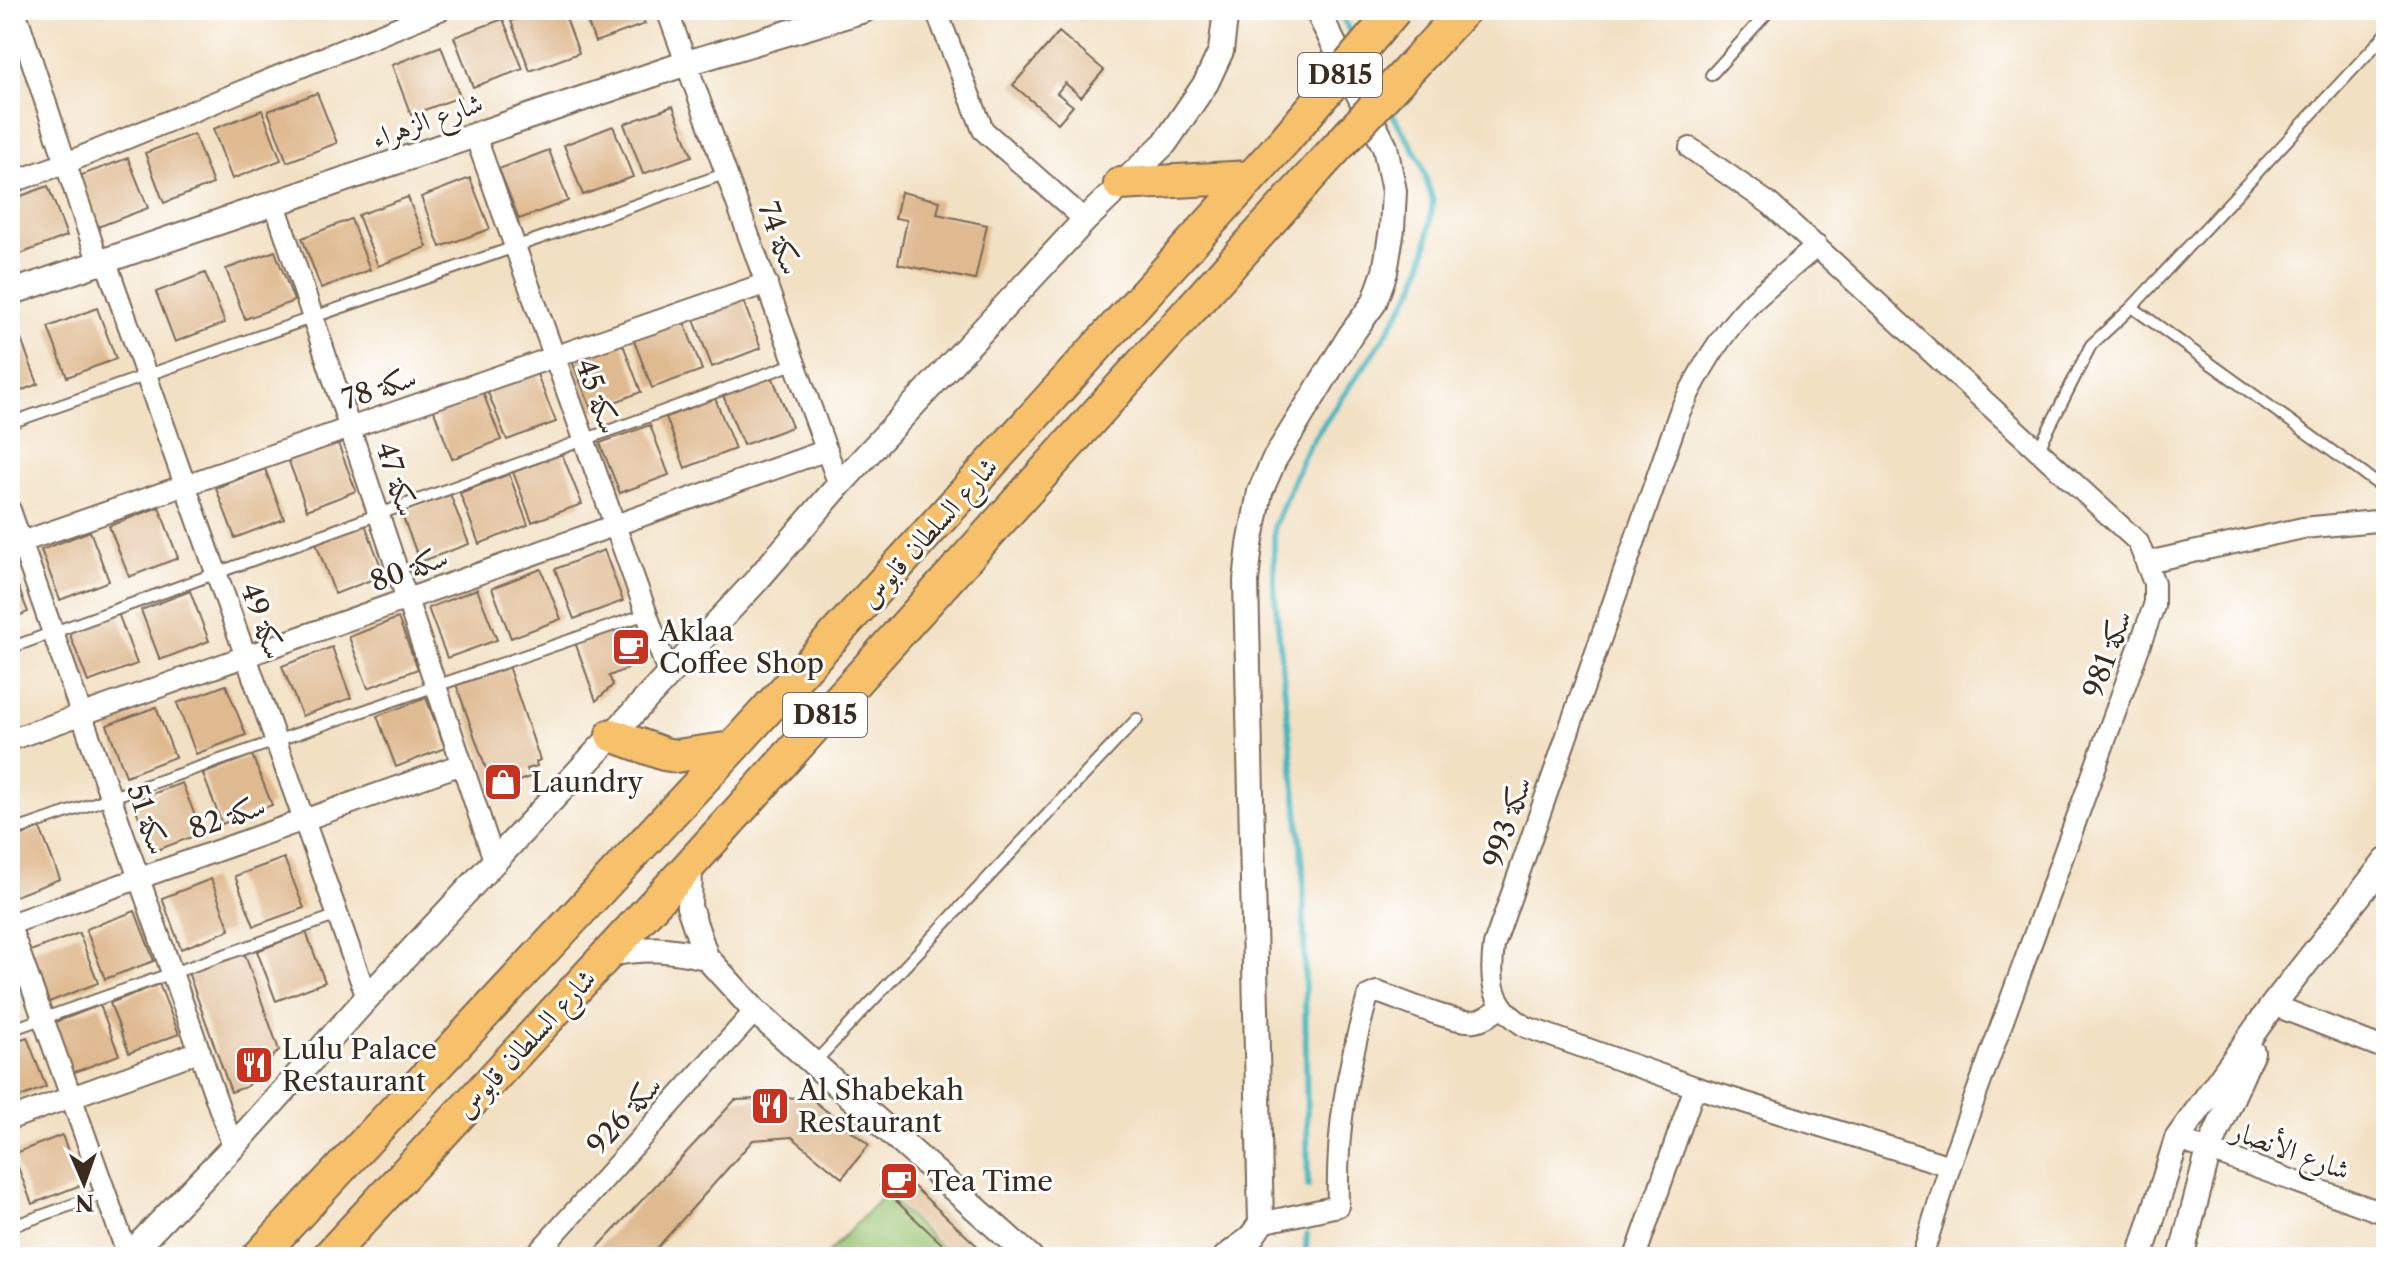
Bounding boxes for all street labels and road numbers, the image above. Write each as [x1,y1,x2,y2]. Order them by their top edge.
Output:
road number: D815 [1298,53,1382,97]
street label: شارع الزهراء [367,85,489,161]
street label: سكة 74 [751,197,809,279]
street label: سكة 45 [569,354,627,438]
street label: سكة 78 [337,360,421,416]
street label: سكة 47 [369,438,425,520]
street label: شارع السلطان قابوس [851,450,1010,619]
street label: سكة 80 [366,539,452,599]
street label: سكة 49 [234,578,292,664]
street label: سكة 981 [2076,606,2138,702]
road number: D815 [783,693,867,737]
street label: سكة 993 [1476,772,1538,872]
street label: سكة 51 [120,779,176,859]
street label: سكة 82 [184,788,270,846]
street label: شارع السلطان قابوس [447,961,608,1129]
street label: سكة 926 [580,1068,668,1162]
street label: شارع الأنصار [2222,1111,2355,1194]

